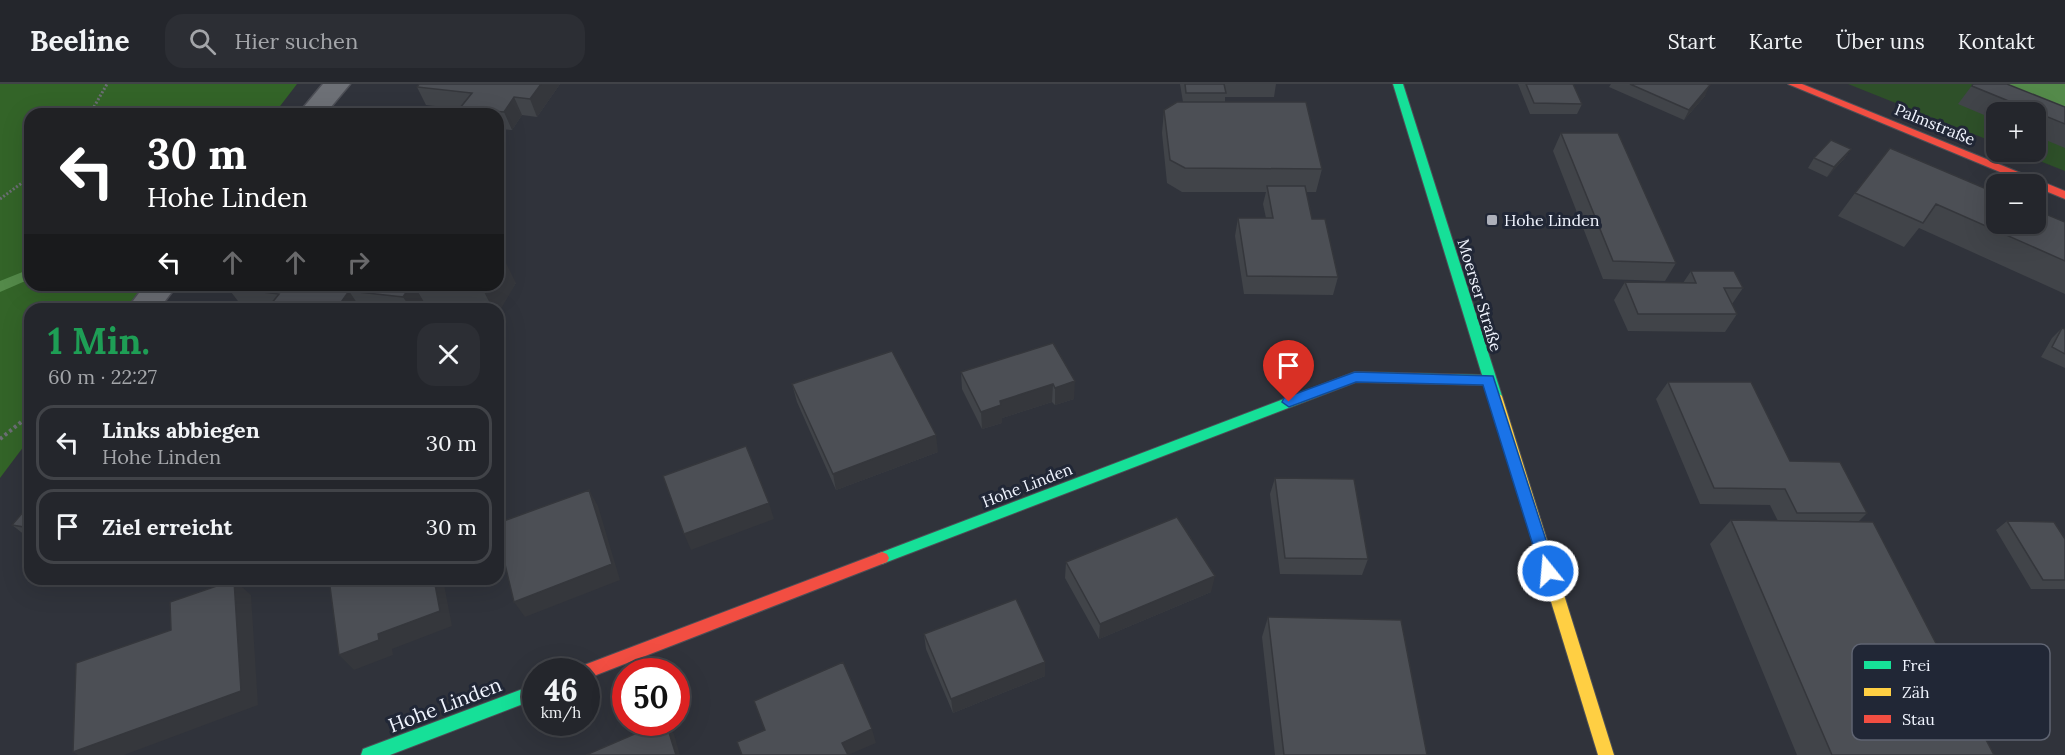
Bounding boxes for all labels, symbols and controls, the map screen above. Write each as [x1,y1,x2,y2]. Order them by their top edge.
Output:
search box [165,14,585,68]
text: Beeline [30,23,129,59]
icon: search [186,25,219,58]
text: Hier suchen [234,27,358,55]
text: Start [1668,28,1716,55]
text: Karte [1749,28,1803,55]
text: Über uns [1836,28,1925,55]
text: Kontakt [1958,28,2035,55]
street label: Palmstraße [1892,99,1978,149]
map controls [1986,102,2046,234]
button: + [1986,102,2046,162]
text: 30 m [147,127,247,181]
icon: left [48,132,126,210]
button: − [1986,174,2046,234]
text: Hohe Linden [147,180,308,214]
place label: Hohe Linden [1504,210,1600,230]
marker: Hohe Linden [1485,213,1499,227]
street label: Moerser Straße [1453,236,1507,354]
icon: left [153,246,186,279]
icon: ahead [216,246,249,279]
icon: ahead [279,246,312,279]
icon: right [342,246,375,279]
text: 1 Min. [48,318,150,364]
button: close [417,323,480,386]
pin [1263,340,1314,402]
icon: arrive [1272,349,1305,382]
text: 60 m · 22:27 [48,364,157,389]
text: Links abbiegen [102,416,260,444]
icon: left [51,426,84,459]
text: 30 m [426,429,477,457]
text: Hohe Linden [102,444,221,469]
street label: Hohe Linden [979,458,1075,511]
icon: arrive [51,510,84,543]
text: Ziel erreicht [102,513,233,541]
text: 30 m [426,513,477,541]
position arrow [1516,539,1580,603]
legend [1852,644,2050,740]
text: Frei [1902,655,1931,675]
speed limit sign: 50 [612,658,690,736]
text: 46 [544,671,578,709]
street label: Hohe Linden [385,672,505,738]
text: Zäh [1902,682,1930,702]
text: km/h [541,703,581,722]
text: Stau [1902,709,1935,729]

